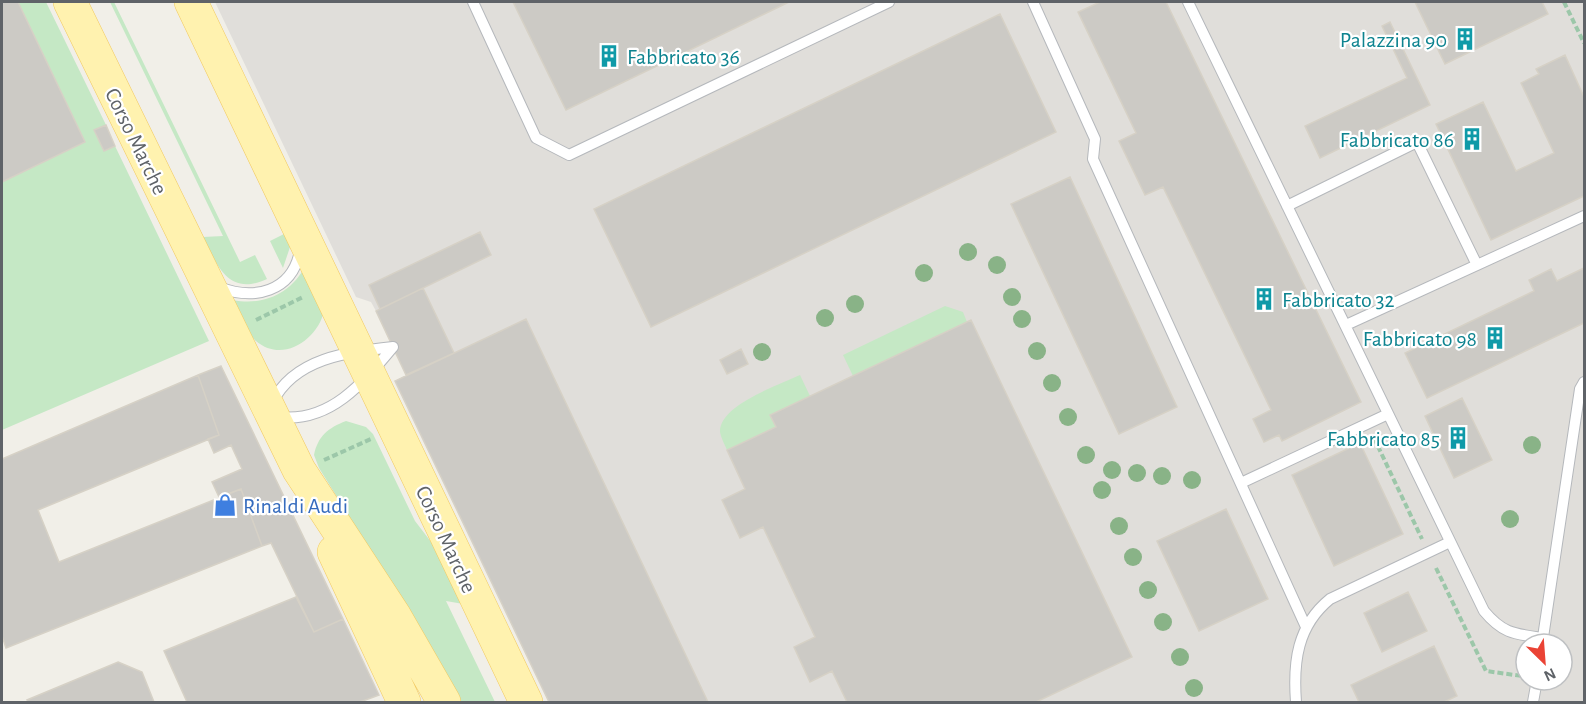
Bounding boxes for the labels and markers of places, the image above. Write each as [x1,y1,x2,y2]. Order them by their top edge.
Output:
building icon: Palazzina 90 [1452,26,1478,52]
place label: Palazzina 90 [1340,29,1447,51]
building icon: Fabbricato 36 [596,43,622,69]
place label: Fabbricato 36 [627,46,740,68]
building icon: Fabbricato 86 [1459,126,1485,152]
place label: Fabbricato 86 [1340,129,1454,151]
building icon: Fabbricato 32 [1251,286,1277,312]
place label: Fabbricato 32 [1282,289,1395,311]
building icon: Fabbricato 98 [1482,325,1508,351]
place label: Fabbricato 98 [1363,328,1477,350]
building icon: Fabbricato 85 [1445,425,1471,451]
place label: Fabbricato 85 [1327,428,1440,450]
shop icon: Rinaldi Audi [212,492,238,518]
place label: Rinaldi Audi [243,495,348,517]

